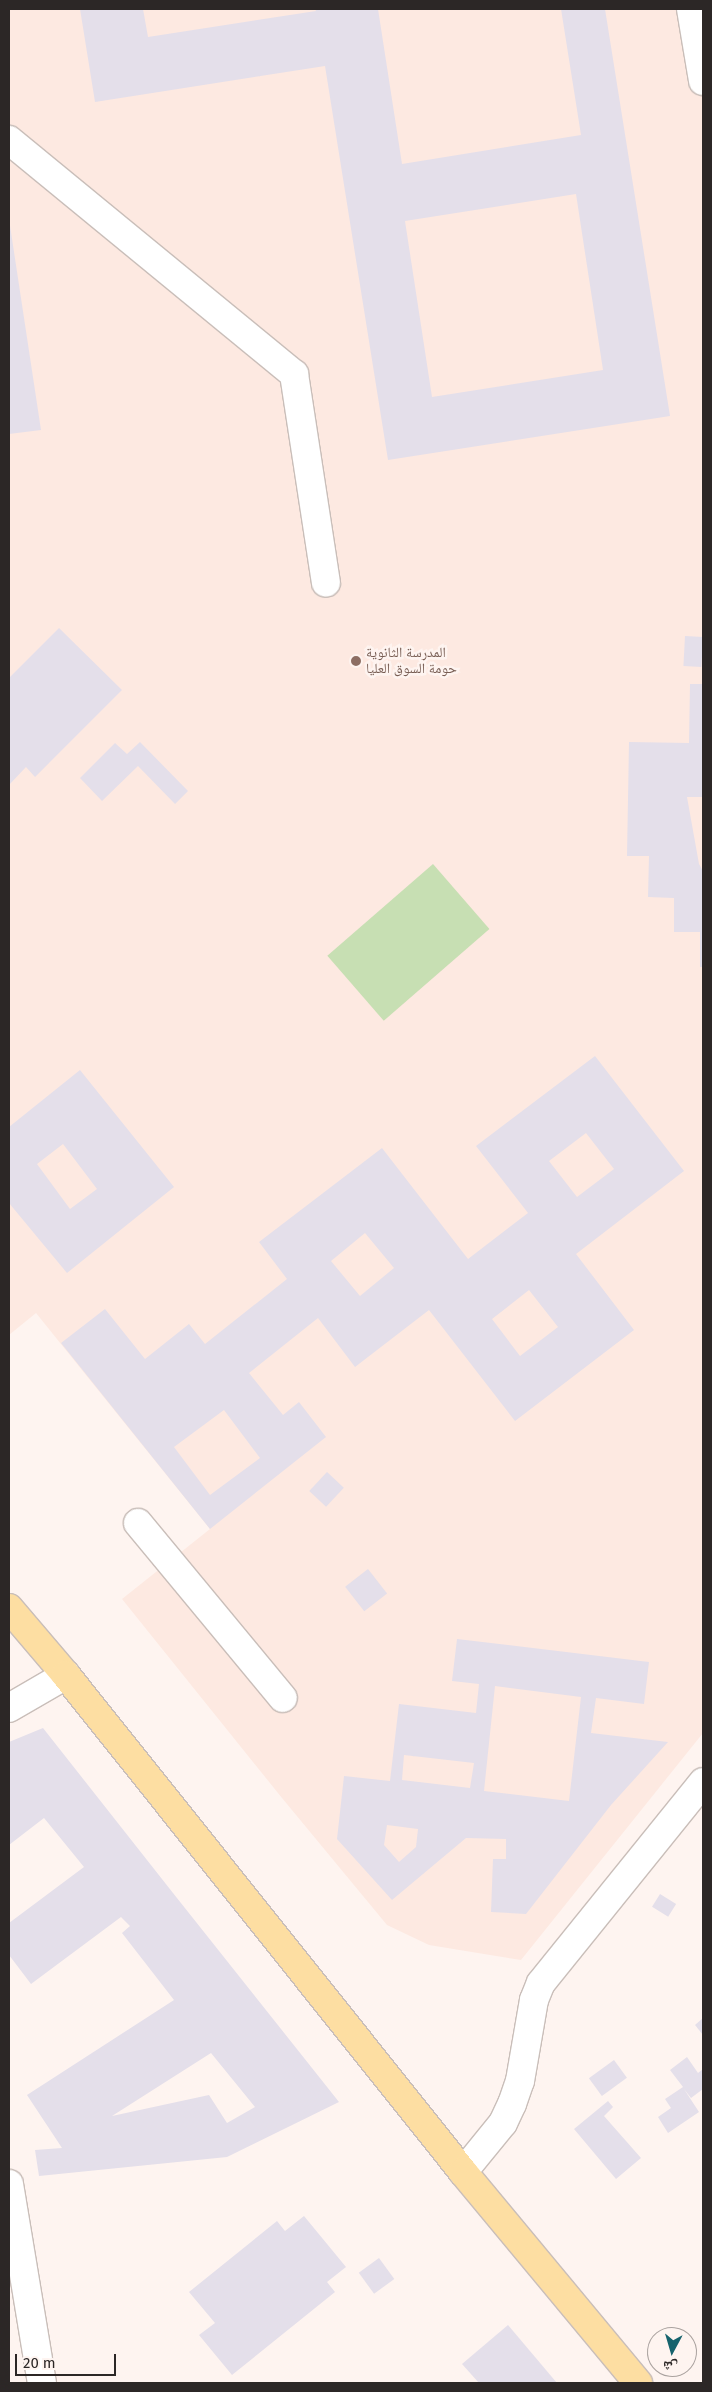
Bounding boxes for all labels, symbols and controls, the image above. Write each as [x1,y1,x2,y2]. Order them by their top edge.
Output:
place label: المدرسة الثانوية حومة السوق العليا [366,645,457,678]
marker: المدرسة الثانوية حومة السوق العليا [350,655,362,667]
north arrow [647,2327,697,2377]
scale bar [18,2344,119,2376]
text: 20 m [23,2354,56,2372]
text: ش [662,2357,679,2376]

